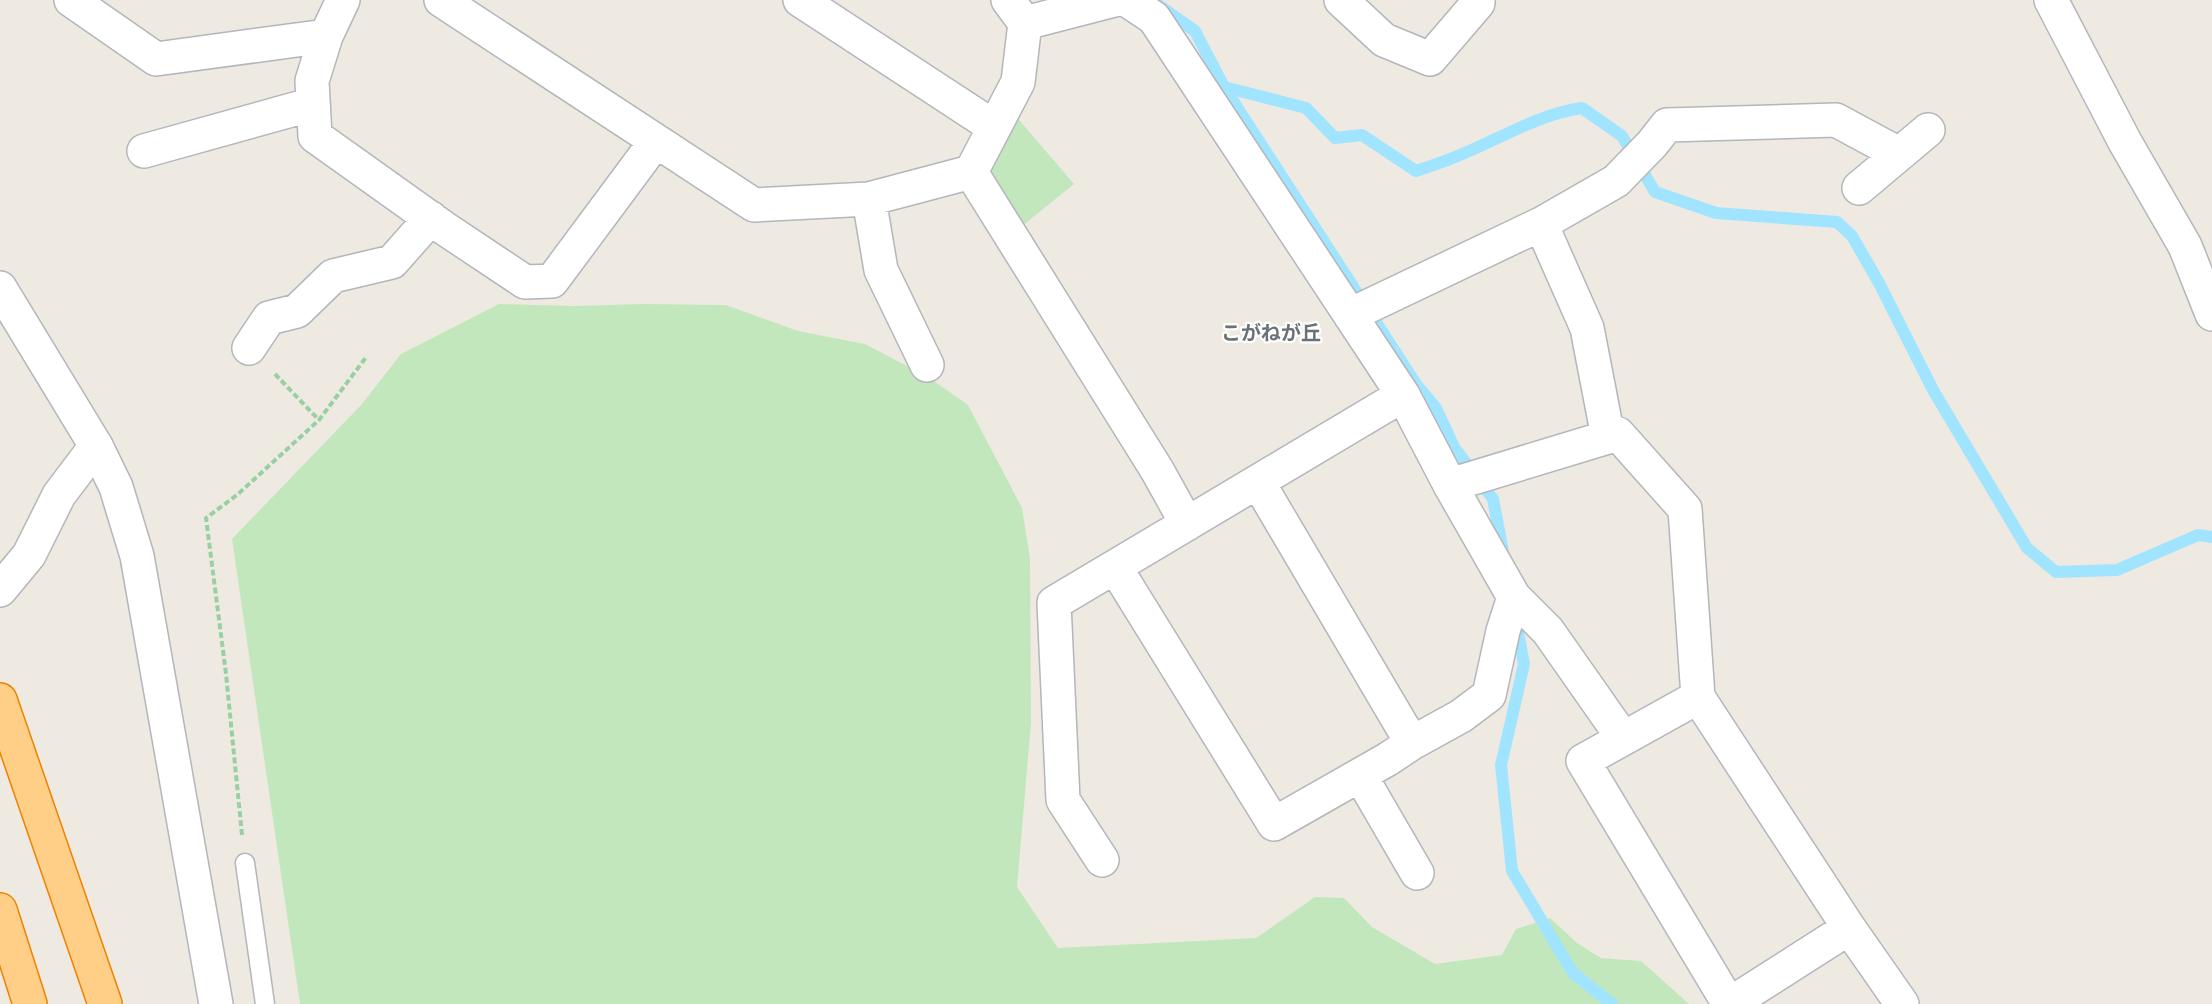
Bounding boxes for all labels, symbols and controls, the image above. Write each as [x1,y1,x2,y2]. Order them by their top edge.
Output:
district label: こがねが丘 [1221,319,1321,346]

